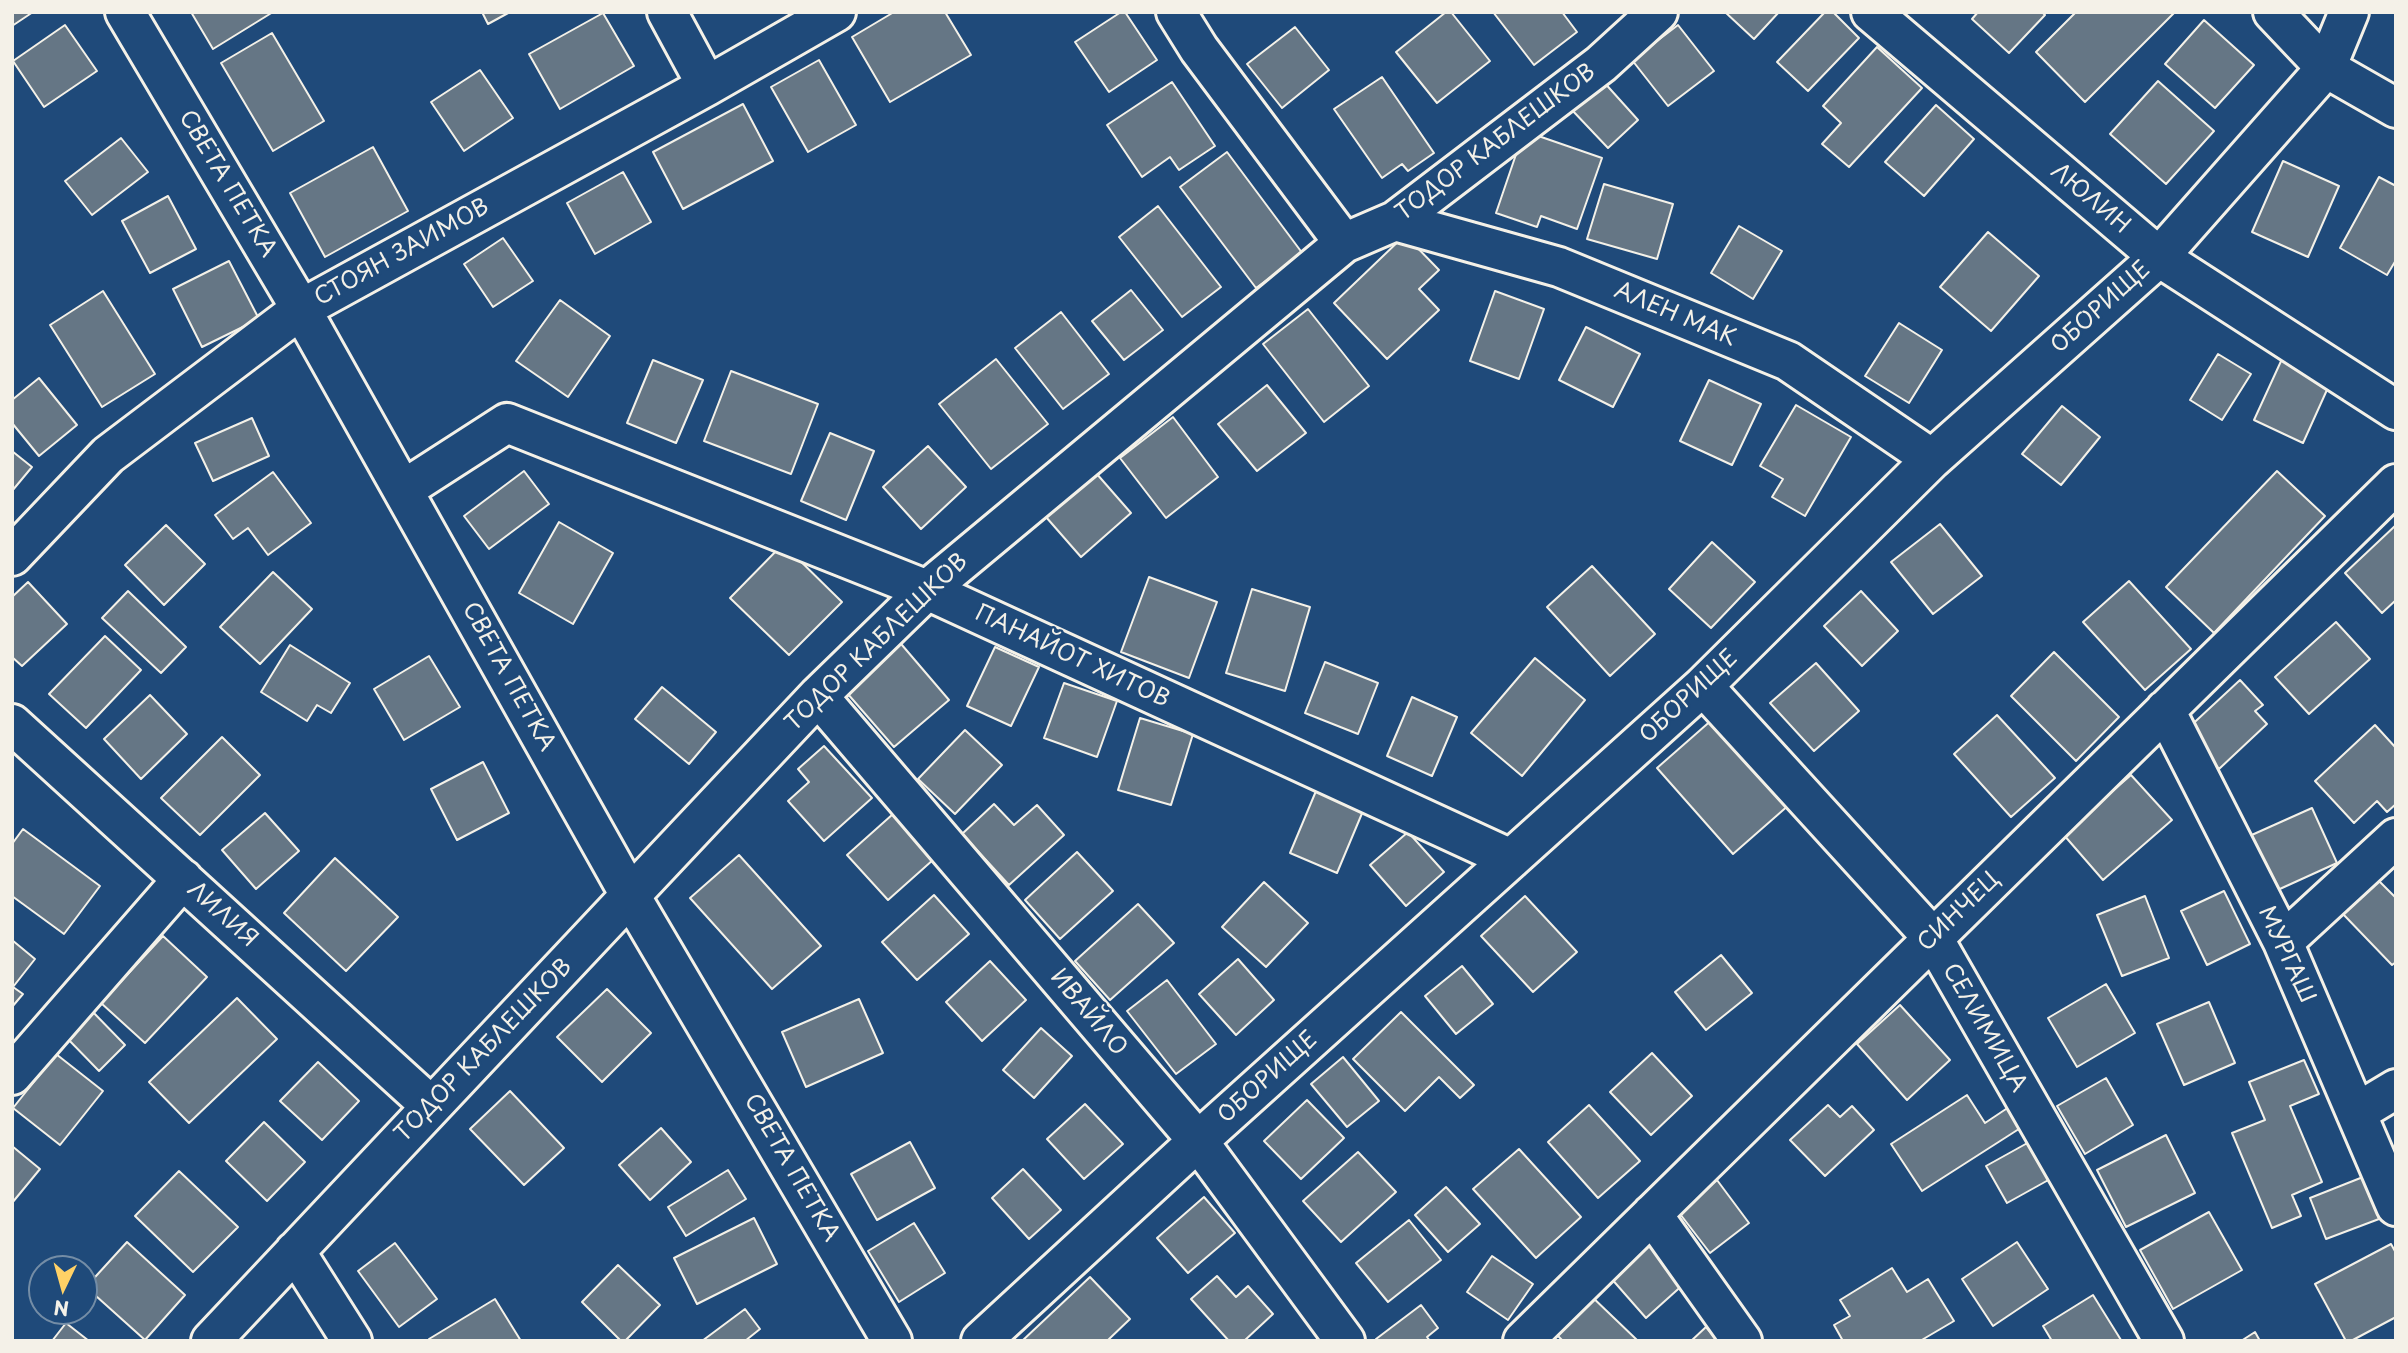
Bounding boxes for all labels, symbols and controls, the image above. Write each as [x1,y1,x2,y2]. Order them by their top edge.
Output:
street label: ТОДОР КАБЛЕШКОВ [1391,59,1601,227]
street label: СВЕТА ПЕТКА [172,106,282,262]
street label: ЛЮЛИН [2045,158,2135,240]
street label: СТОЯН ЗАИМОВ [310,194,494,312]
street label: ОБОРИЩЕ [2046,256,2156,360]
street label: АЛЕН МАК [1610,277,1740,353]
street label: ТОДОР КАБЛЕШКОВ [780,549,974,737]
street label: СВЕТА ПЕТКА [456,598,560,756]
street label: ПАНАЙОТ ХИТОВ [970,600,1174,714]
street label: ОБОРИЩЕ [1634,645,1744,749]
street label: СИНЧЕЦ [1913,866,2005,958]
street label: ЛИЛИЯ [181,876,263,954]
street label: МУРГАШ [2252,902,2320,1008]
street label: ТОДОР КАБЛЕШКОВ [390,954,578,1148]
street label: СЕЛИМИЦА [1936,959,2032,1097]
street label: ИВАЙЛО [1044,964,1132,1062]
street label: ОБОРИЩЕ [1213,1026,1323,1130]
street label: СВЕТА ПЕТКА [737,1089,845,1247]
north arrow [28,1255,98,1325]
text: N [53,1294,70,1324]

